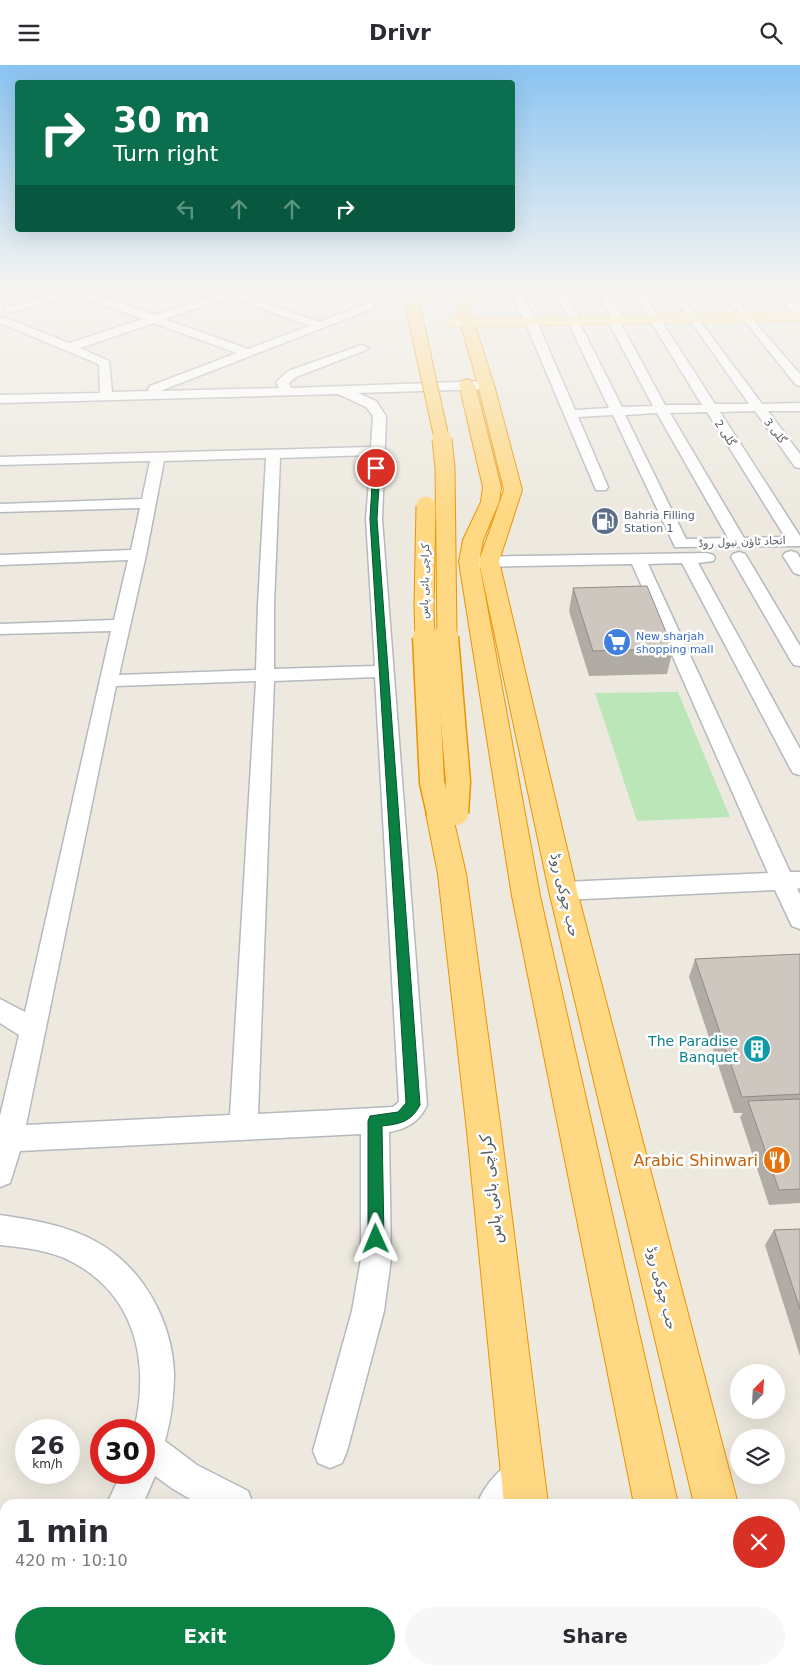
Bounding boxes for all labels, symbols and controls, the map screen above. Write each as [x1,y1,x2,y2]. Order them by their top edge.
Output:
icon: menu [15,19,43,47]
icon: search [757,19,785,47]
text: Drivr [369,20,431,45]
icon: right [30,100,95,165]
text: 30 m [113,100,210,140]
text: Turn right [113,141,218,166]
icon: left [172,195,200,223]
icon: ahead [225,195,253,223]
icon: ahead [278,195,306,223]
icon: right [331,195,359,223]
street label: گلی 3 [761,416,789,447]
street label: گلی 2 [712,417,739,449]
pin [355,447,397,489]
icon: arrive [362,454,390,482]
fuel station icon: Bahria Filling Station 1 [590,506,620,536]
place label: Bahria Filling Station 1 [624,509,695,535]
street label: اتحاد ٹاؤن نیول روڈ [698,534,786,550]
street label: کراچی بائی پاس [418,542,432,619]
supermarket icon: New sharjah shopping mall [602,627,632,657]
place label: New sharjah shopping mall [636,630,713,656]
street label: حب چوکی روڈ [547,852,582,939]
place label: The Paradise Banquet [647,1033,739,1065]
building icon: The Paradise Banquet [742,1034,772,1064]
street label: کراچی بائی پاس [476,1133,507,1245]
restaurant icon: Arabic Shinwari [762,1145,792,1175]
place label: Arabic Shinwari [633,1151,758,1170]
position arrow [349,1212,401,1264]
street label: حب چوکی روڈ [643,1245,680,1332]
north arrow [730,1364,785,1419]
map controls [730,1364,785,1484]
speed limit sign: 30 [90,1419,155,1484]
button: layers [730,1429,785,1484]
text: 26 [30,1431,65,1460]
text: km/h [32,1457,63,1471]
text: 1 min [15,1514,109,1549]
button: close [733,1516,785,1568]
text: 420 m · 10:10 [15,1551,128,1570]
button: Exit [15,1607,395,1665]
button: Share [405,1607,785,1665]

